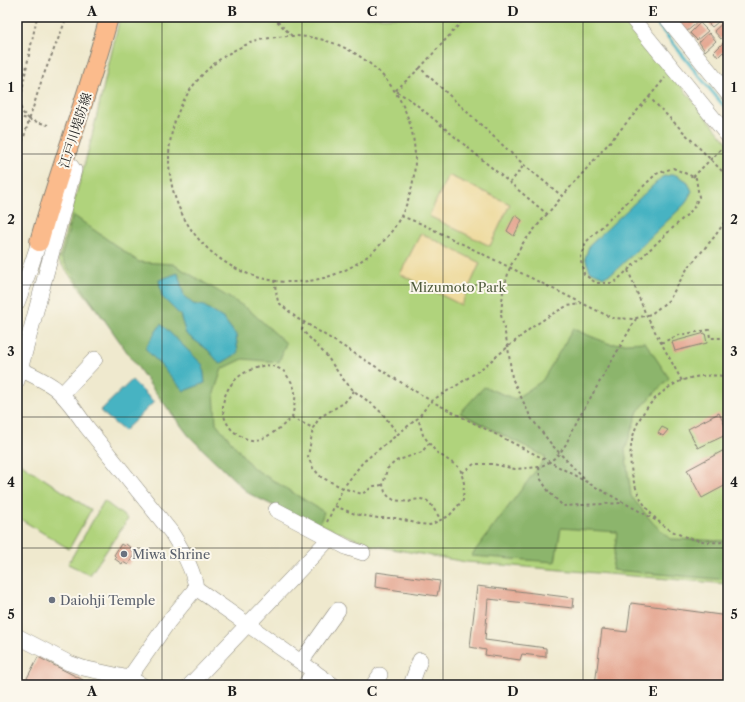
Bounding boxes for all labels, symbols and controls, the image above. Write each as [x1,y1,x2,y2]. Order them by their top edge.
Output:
text: A [86,3,98,19]
text: B [227,3,237,19]
text: C [367,3,377,19]
text: D [507,3,519,19]
text: E [648,3,658,19]
text: 1 [8,79,14,95]
text: 1 [731,79,737,95]
street label: 江戸川堤防線 [55,90,95,170]
text: 2 [7,211,15,227]
text: 2 [730,211,738,227]
park label: Mizumoto Park [410,279,507,295]
text: 3 [7,343,15,359]
text: 3 [730,343,738,359]
text: 4 [7,474,15,490]
text: 4 [730,474,738,490]
place label: Miwa Shrine [132,546,210,562]
marker: Miwa Shrine [119,549,129,559]
place label: Daiohji Temple [60,592,155,608]
marker: Daiohji Temple [47,595,57,605]
text: 5 [7,606,15,622]
text: 5 [730,606,738,622]
text: A [86,683,98,699]
text: B [227,683,237,699]
text: C [367,683,377,699]
text: D [507,683,519,699]
text: E [648,683,658,699]

